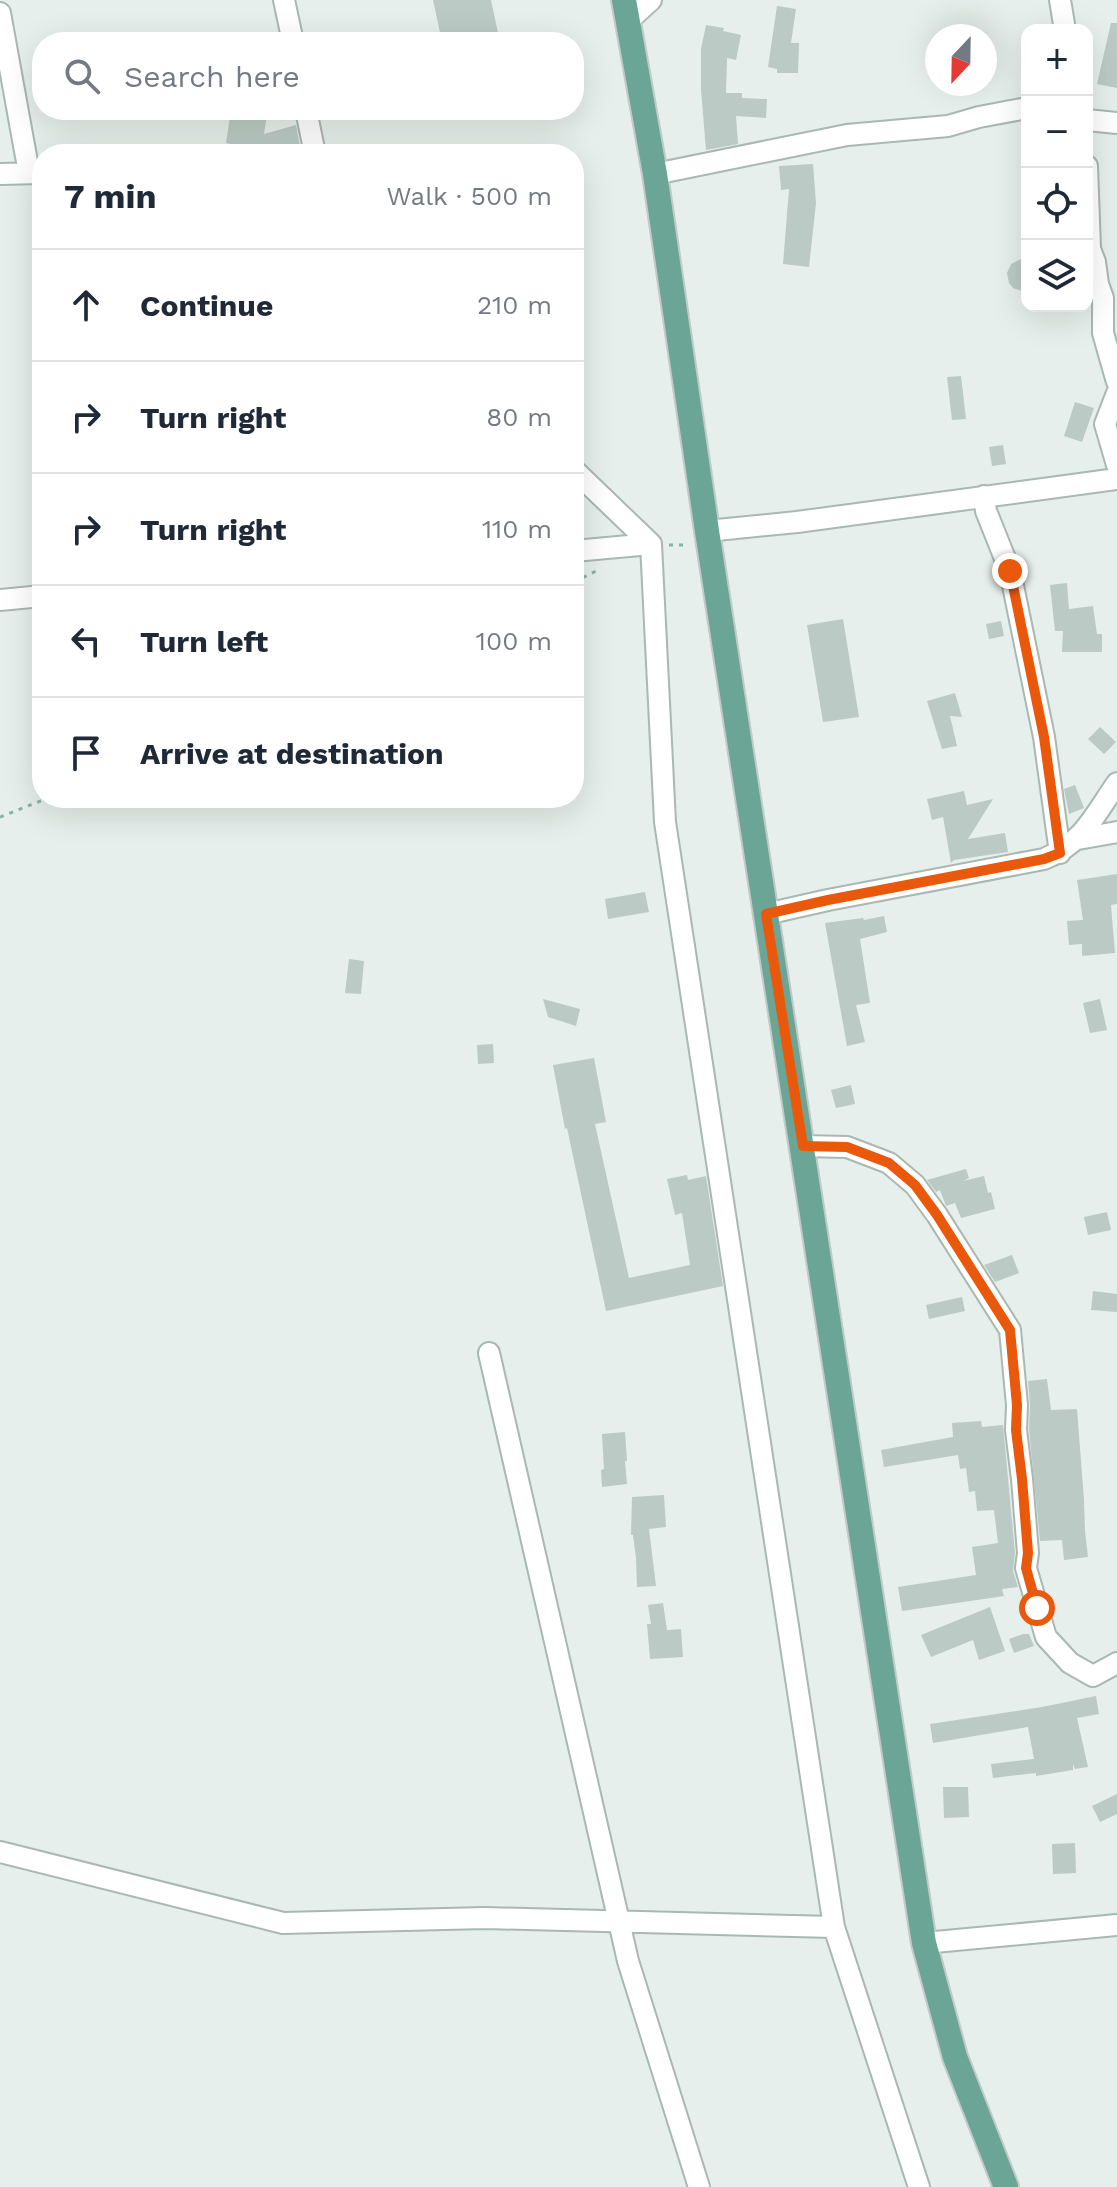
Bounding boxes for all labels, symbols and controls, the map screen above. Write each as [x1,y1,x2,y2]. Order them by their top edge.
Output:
north arrow [925,24,997,96]
map controls [1021,24,1093,312]
button: + [1021,24,1093,96]
search box [32,32,584,120]
icon: search [60,54,104,98]
text: Search here [124,59,300,94]
button: − [1021,96,1093,168]
button: locate [1021,168,1093,240]
text: 7 min [64,176,157,216]
text: Walk · 500 m [386,181,552,211]
button: layers [1021,240,1093,312]
icon: ahead [64,283,108,327]
text: Continue [140,288,273,323]
text: 210 m [477,290,552,320]
icon: right [64,395,108,439]
text: Turn right [140,400,286,435]
text: 80 m [486,402,552,432]
icon: right [64,507,108,551]
text: Turn right [140,512,286,547]
text: 110 m [482,514,552,544]
route end [992,553,1028,589]
icon: left [64,619,108,663]
text: Turn left [140,624,268,659]
text: 100 m [476,626,552,656]
icon: arrive [64,731,108,775]
text: Arrive at destination [140,736,444,771]
route start [1019,1590,1055,1626]

